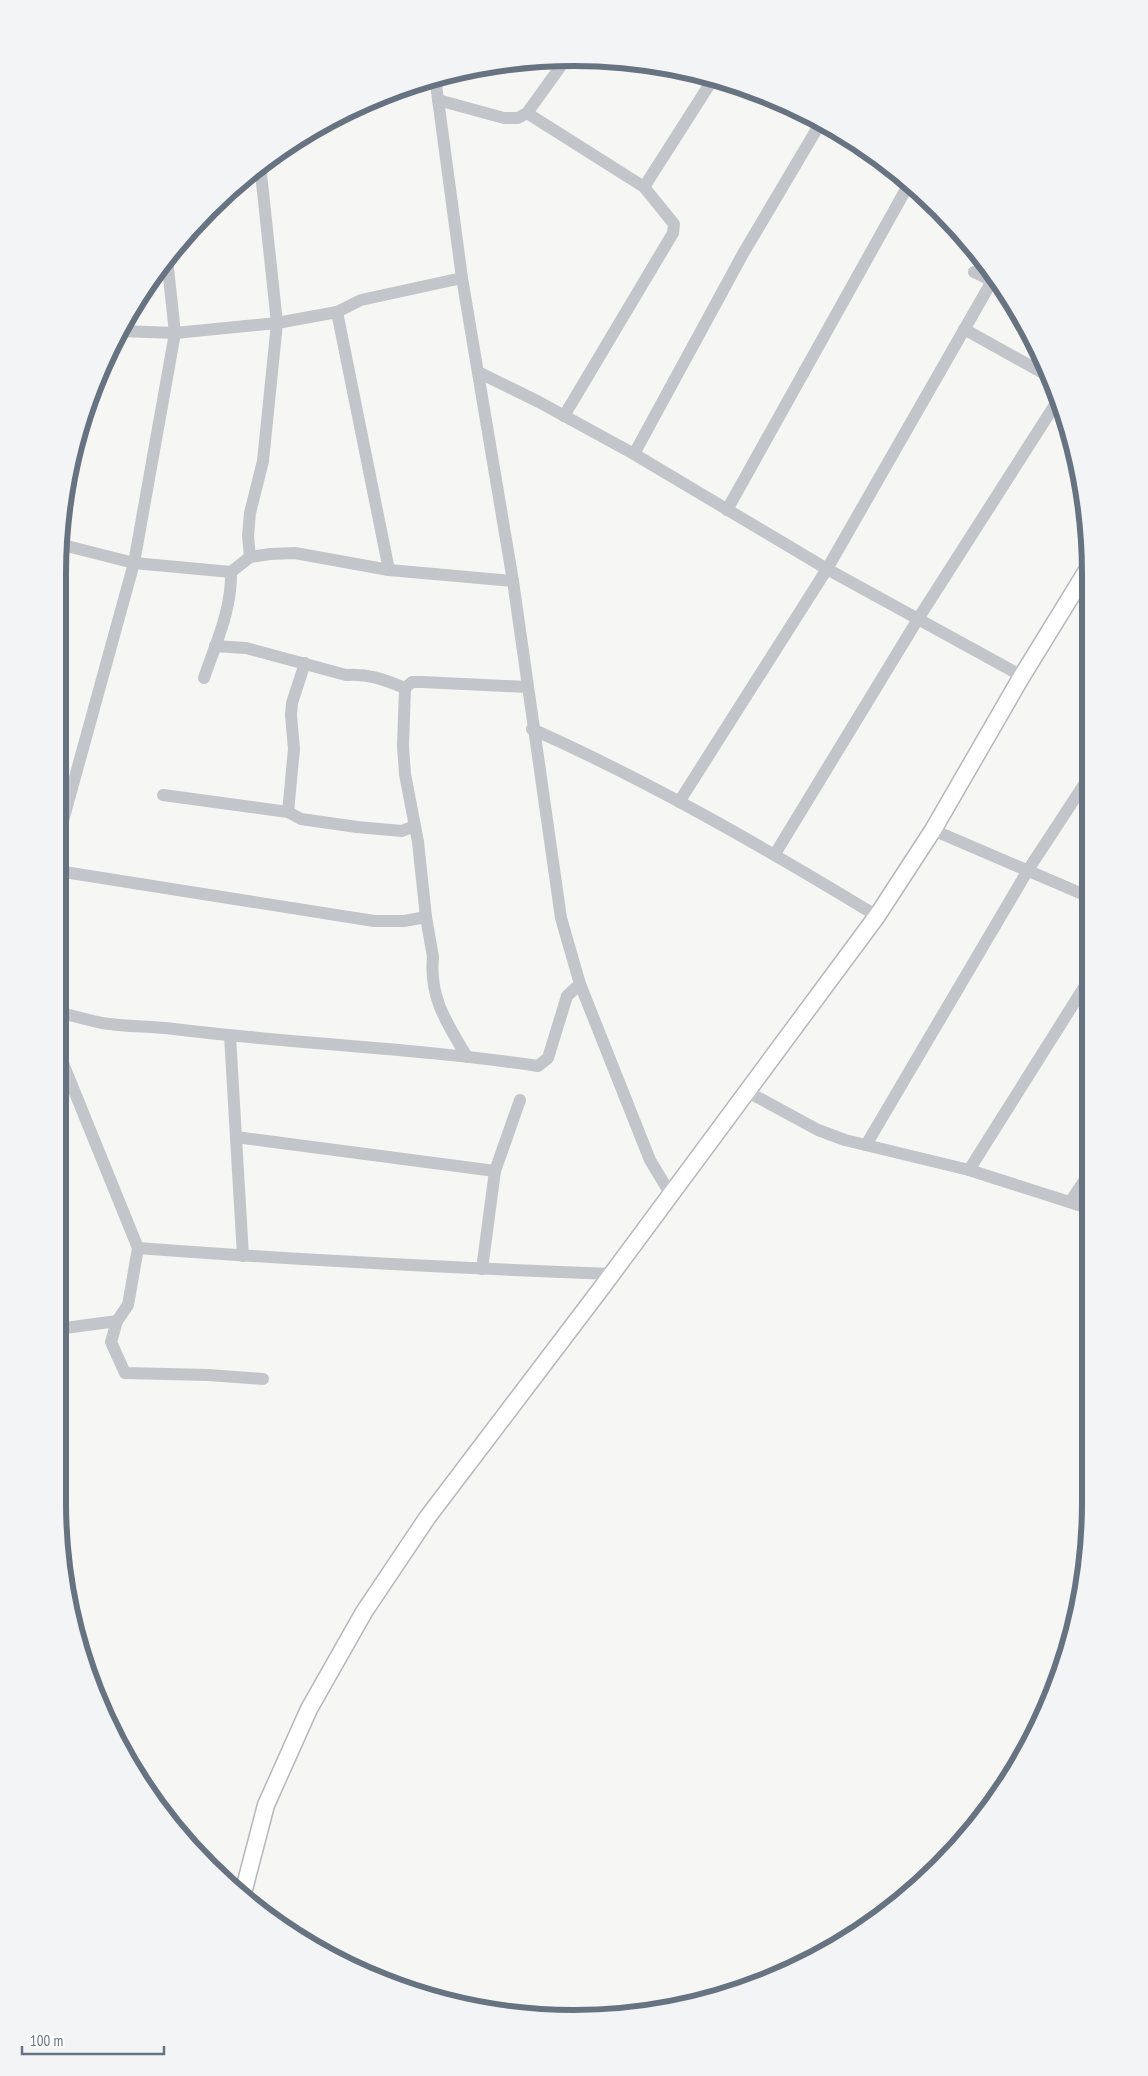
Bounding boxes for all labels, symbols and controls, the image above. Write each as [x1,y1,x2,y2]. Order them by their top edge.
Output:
scale bar [22,2024,165,2056]
text: 100 m [30,2031,63,2050]

